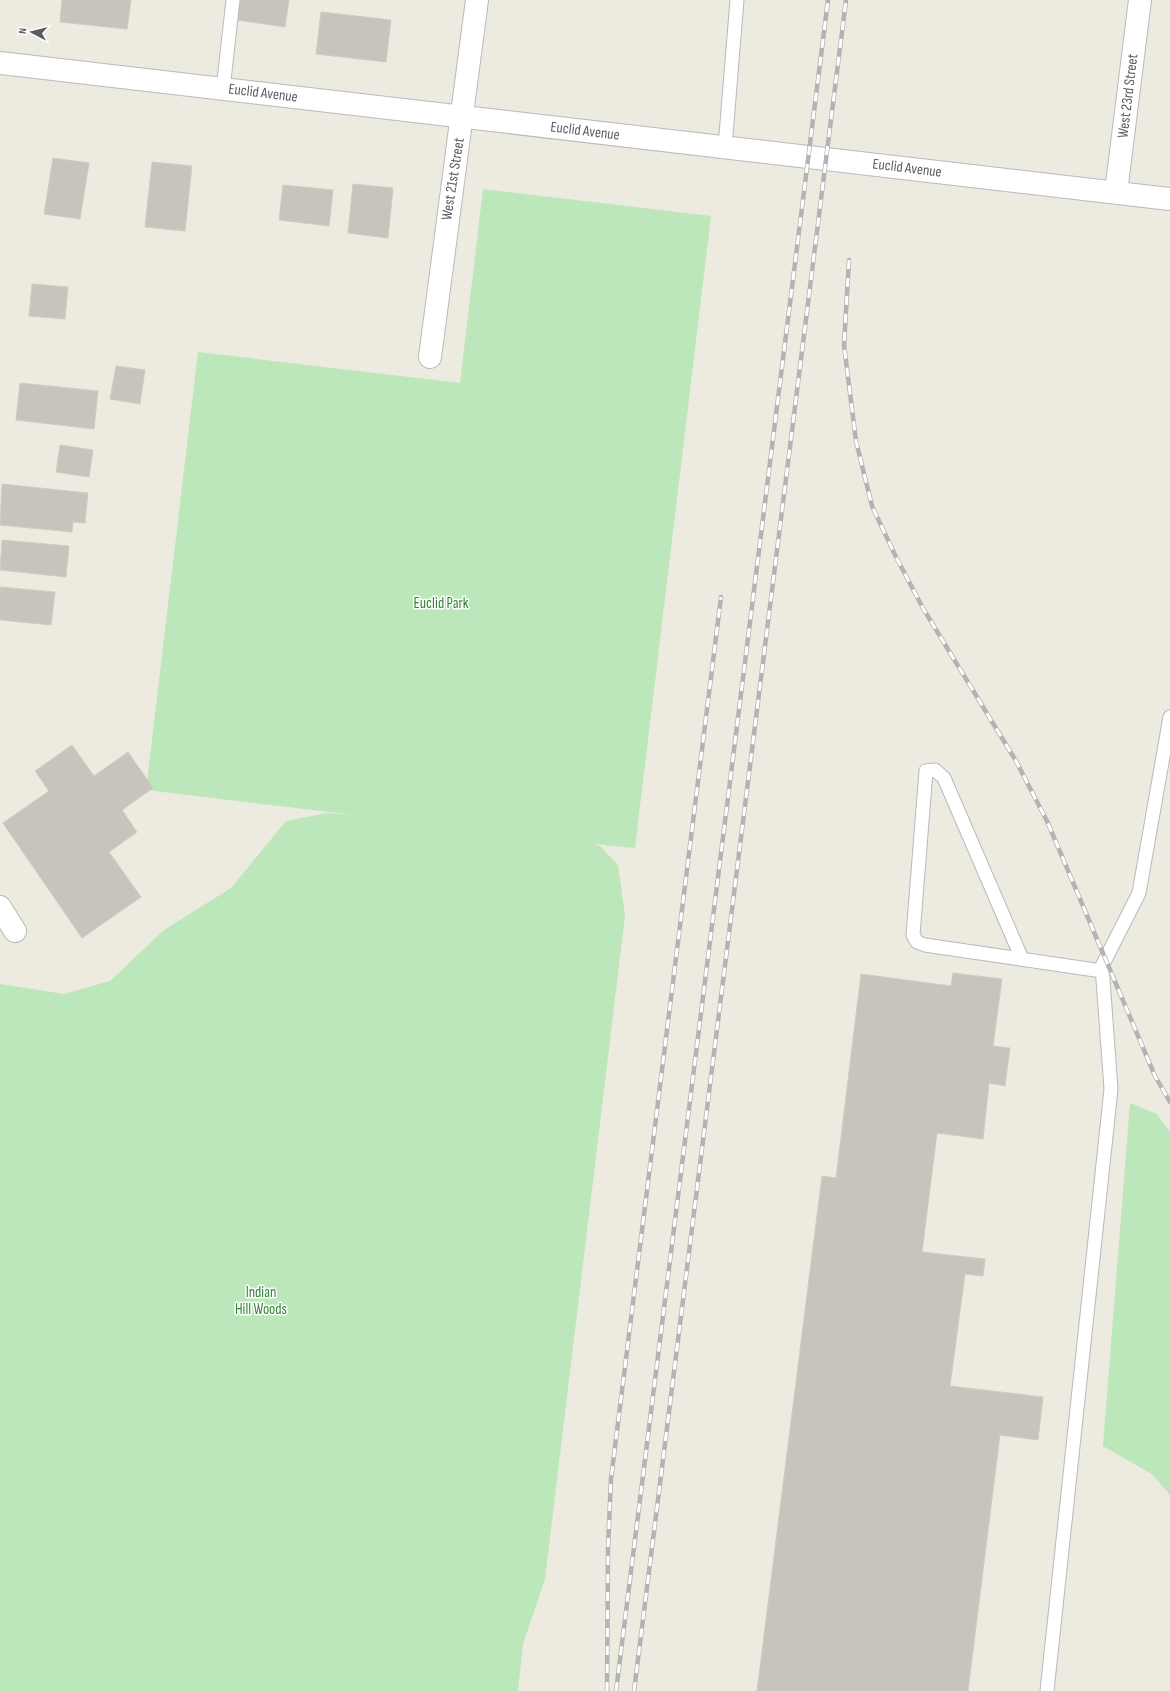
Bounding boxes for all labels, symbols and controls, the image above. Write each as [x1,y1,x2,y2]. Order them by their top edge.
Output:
north arrow [12,12,52,52]
text: N [16,27,29,35]
street label: West 23rd Street [1113,52,1143,139]
street label: Euclid Avenue [227,79,299,107]
street label: Euclid Avenue [549,117,621,145]
street label: West 21st Street [437,136,469,222]
street label: Euclid Avenue [871,154,943,182]
park label: Euclid Park [414,594,469,613]
park label: Indian Hill Woods [235,1283,287,1319]

